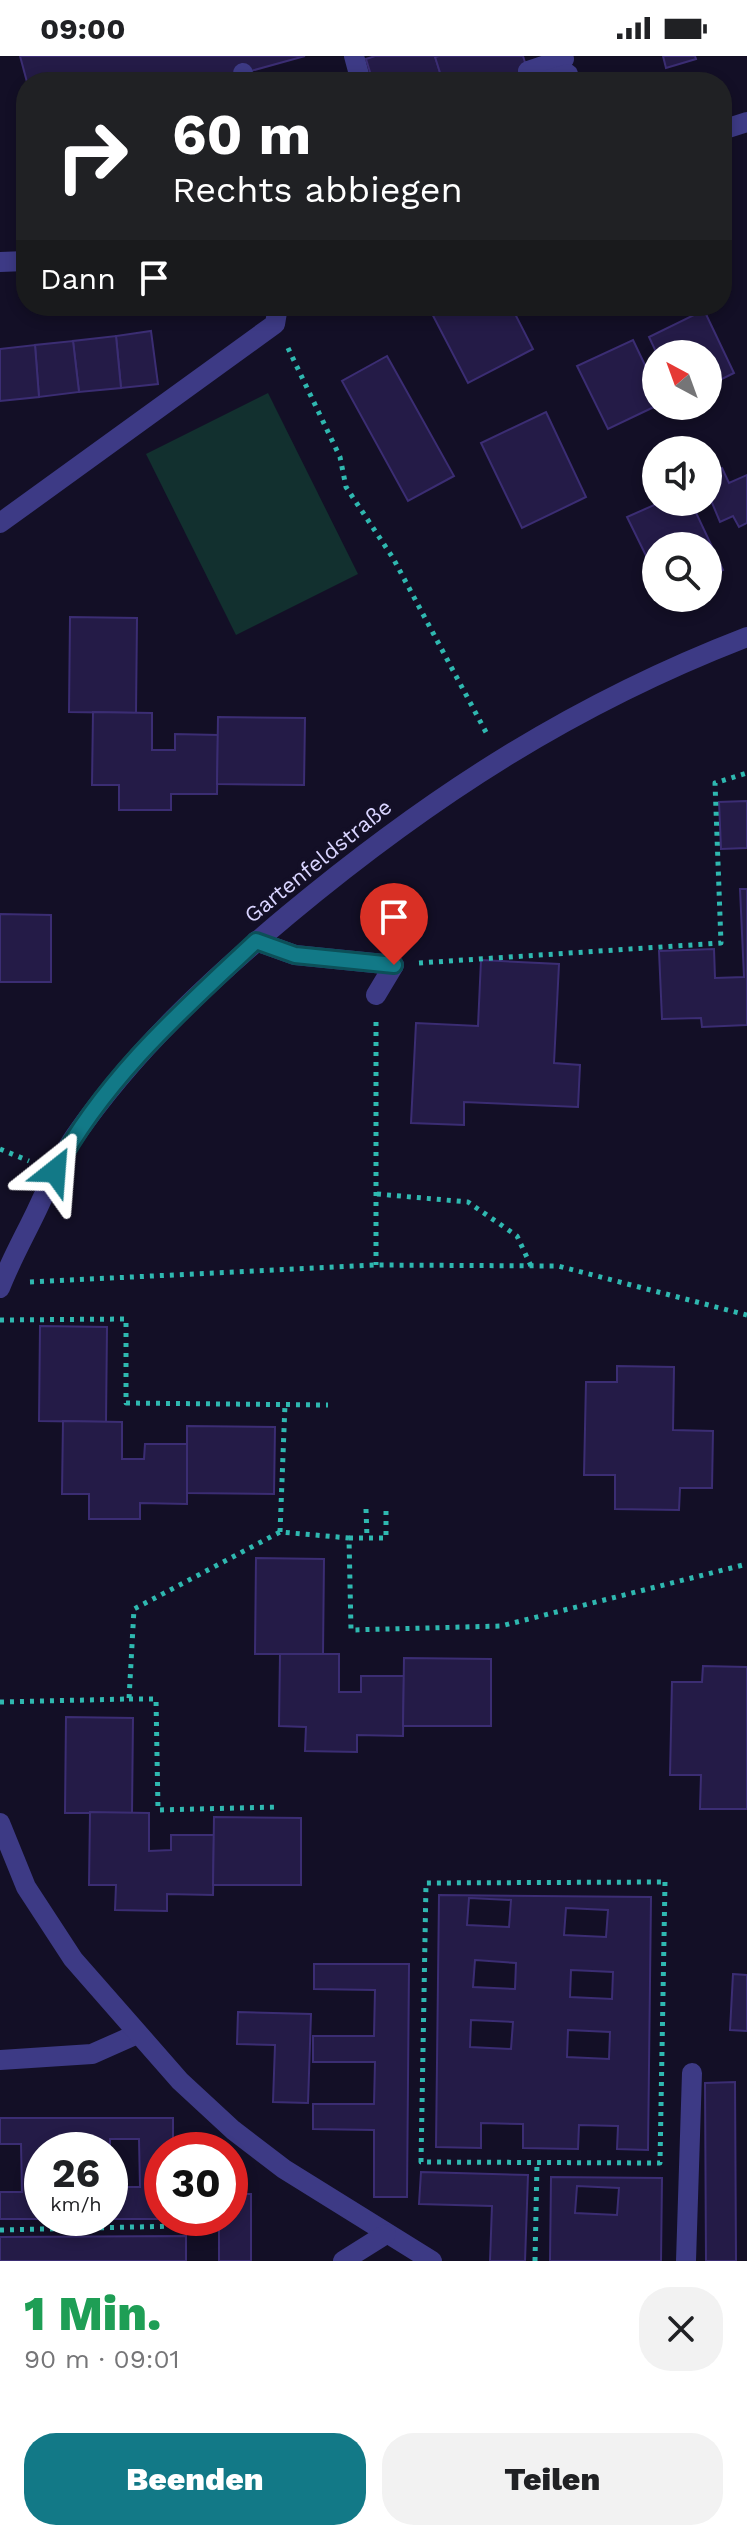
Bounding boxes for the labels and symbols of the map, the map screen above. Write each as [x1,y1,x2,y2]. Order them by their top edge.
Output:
north arrow [642,340,722,420]
street label: Gartenfeldstraße [239,794,397,928]
pin [360,883,428,965]
position arrow [13,1129,97,1213]
speed limit sign: 30 [144,2132,248,2236]

